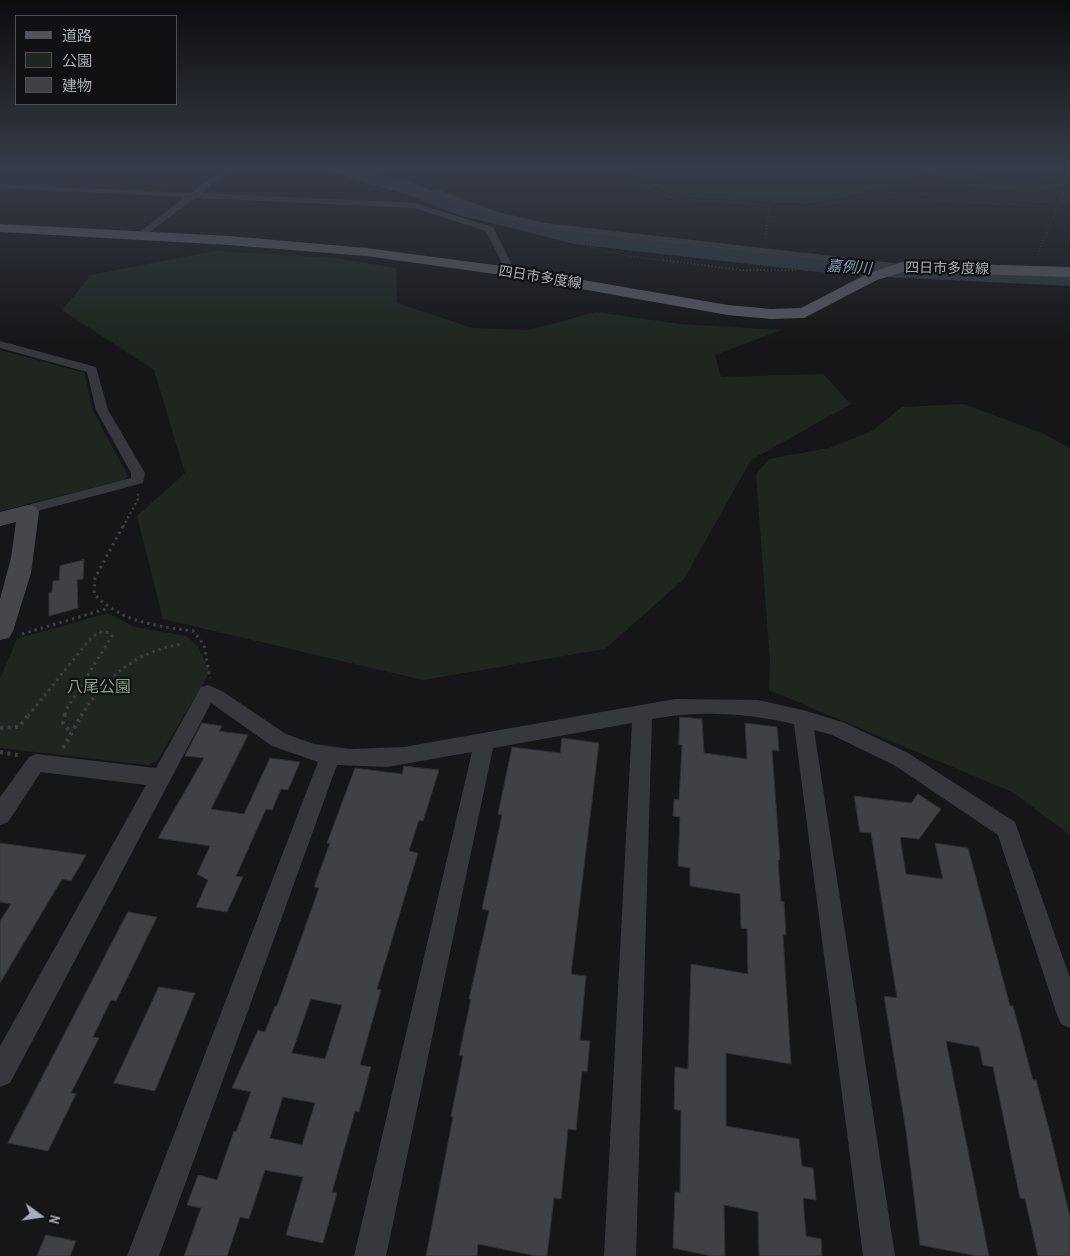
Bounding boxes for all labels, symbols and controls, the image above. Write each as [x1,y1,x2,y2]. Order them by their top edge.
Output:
legend [15,15,178,105]
text: 道路 [62,25,92,46]
text: 公園 [62,50,92,71]
text: 建物 [62,75,92,96]
water label: 嘉例川 [826,257,872,279]
street label: 四日市多度線 [905,260,989,278]
street label: 四日市多度線 [497,263,583,293]
park label: 八尾公園 [67,678,131,698]
north arrow [15,1191,65,1241]
text: N [45,1213,64,1226]

